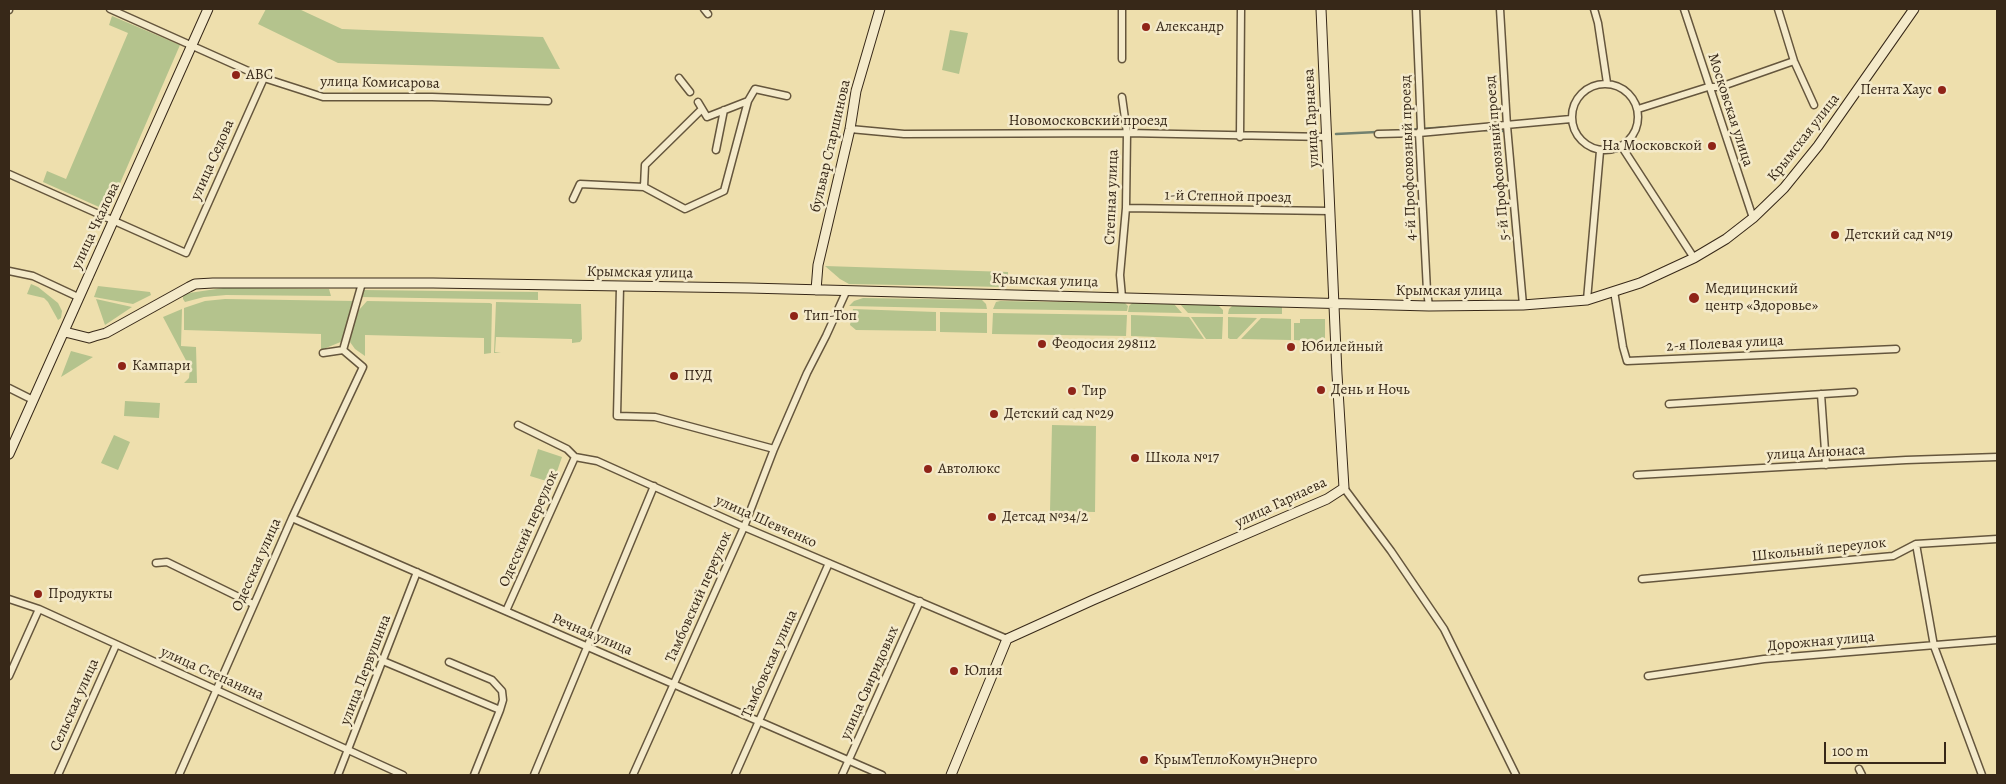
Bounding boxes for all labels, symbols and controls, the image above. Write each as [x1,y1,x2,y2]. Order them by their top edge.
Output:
place label: Александр [1156,18,1224,36]
marker: Александр [1140,21,1152,33]
street label: Московская улица [1703,51,1757,169]
place label: ABC [246,66,273,84]
street label: улица Гарнаева [1300,68,1324,168]
marker: ABC [230,69,242,81]
street label: улица Комисарова [320,73,440,93]
street label: 4-й Профсоюзный проезд [1397,75,1421,241]
street label: 5-й Профсоюзный проезд [1482,75,1514,241]
street label: бульвар Старшинова [807,78,855,214]
place label: Пента Хаус [1860,81,1932,99]
marker: Пента Хаус [1936,84,1948,96]
street label: Крымская улица [1764,90,1844,186]
street label: Новомосковский проезд [1008,112,1168,130]
street label: улица Седова [187,117,239,203]
place label: На Московской [1602,137,1702,155]
marker: На Московской [1706,140,1718,152]
street label: Степная улица [1101,149,1123,245]
street label: улица Чкалова [68,180,124,272]
street label: 1-й Степной проезд [1164,187,1292,207]
place label: Детский сад №19 [1845,226,1953,244]
marker: Детский сад №19 [1829,229,1841,241]
street label: Крымская улица [587,263,693,283]
street label: Крымская улица [991,270,1099,292]
place label: Медицинский центр «Здоровье» [1705,280,1818,315]
street label: Крымская улица [1396,282,1502,300]
marker: Медицинский центр «Здоровье» [1687,291,1701,305]
place label: Тип-Топ [804,307,857,325]
marker: Тип-Топ [788,310,800,322]
street label: 2-я Полевая улица [1666,332,1784,356]
place label: Феодосия 298112 [1052,335,1156,353]
marker: Феодосия 298112 [1036,338,1048,350]
place label: Юбилейный [1301,338,1383,356]
marker: Юбилейный [1285,341,1297,353]
place label: Кампари [132,357,190,375]
marker: Кампари [116,360,128,372]
place label: ПУД [684,367,712,385]
marker: ПУД [668,370,680,382]
place label: День и Ночь [1331,381,1410,399]
place label: Тир [1082,382,1106,400]
marker: День и Ночь [1315,384,1327,396]
marker: Тир [1066,385,1078,397]
place label: Детский сад №29 [1004,405,1114,423]
marker: Детский сад №29 [988,408,1000,420]
street label: улица Анюнаса [1766,441,1866,465]
place label: Школа №17 [1145,449,1219,467]
marker: Школа №17 [1129,452,1141,464]
place label: Автолюкс [938,460,1000,478]
marker: Автолюкс [922,463,934,475]
street label: Одесский переулок [495,468,563,590]
street label: улица Гарнаева [1232,474,1330,532]
street label: улица Шевченко [713,492,819,552]
place label: Детсад №34/2 [1002,508,1088,526]
marker: Детсад №34/2 [986,511,998,523]
street label: Одесская улица [228,516,286,614]
street label: Тамбовский переулок [662,529,736,665]
street label: Школьный переулок [1751,534,1887,566]
place label: Продукты [48,585,113,603]
marker: Продукты [32,588,44,600]
street label: Тамбовская улица [738,607,802,721]
street label: Речная улица [549,610,635,660]
street label: улица Первушина [337,612,395,728]
street label: улица Свиридовых [837,623,903,743]
street label: Дорожная улица [1767,628,1875,656]
street label: улица Степаняна [158,643,266,705]
street label: Сельская улица [47,656,103,754]
place label: Юлия [964,662,1002,680]
marker: Юлия [948,665,960,677]
scale bar [1826,732,1948,764]
text: 100 m [1832,741,1869,761]
place label: КрымТеплоКомунЭнерго [1154,751,1317,769]
marker: КрымТеплоКомунЭнерго [1138,754,1150,766]

